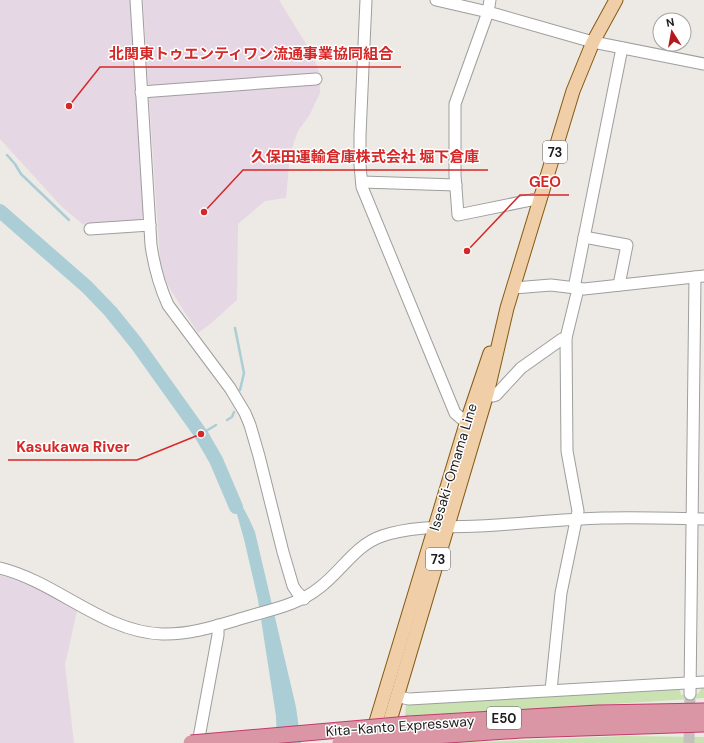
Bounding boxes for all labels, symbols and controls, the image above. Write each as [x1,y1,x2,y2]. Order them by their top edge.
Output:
north arrow [652,12,692,52]
text: N [665,15,675,30]
callout: 北関東トゥエンティワン流通事業協同組合 [100,40,401,67]
text: 北関東トゥエンティワン流通事業協同組合 [109,44,394,64]
road number: 73 [543,141,567,163]
callout: 久保田運輸倉庫株式会社 堀下倉庫 [243,143,488,170]
text: 久保田運輸倉庫株式会社 堀下倉庫 [251,147,479,167]
callout: GEO [520,168,569,195]
text: GEO [529,172,561,192]
street label: Isesaki-Omama Line [425,401,481,533]
callout: Kasukawa River [8,433,137,460]
text: Kasukawa River [16,437,130,457]
road number: 73 [426,548,450,570]
road number: E50 [487,707,521,729]
street label: Kita-Kanto Expressway [325,712,475,740]

